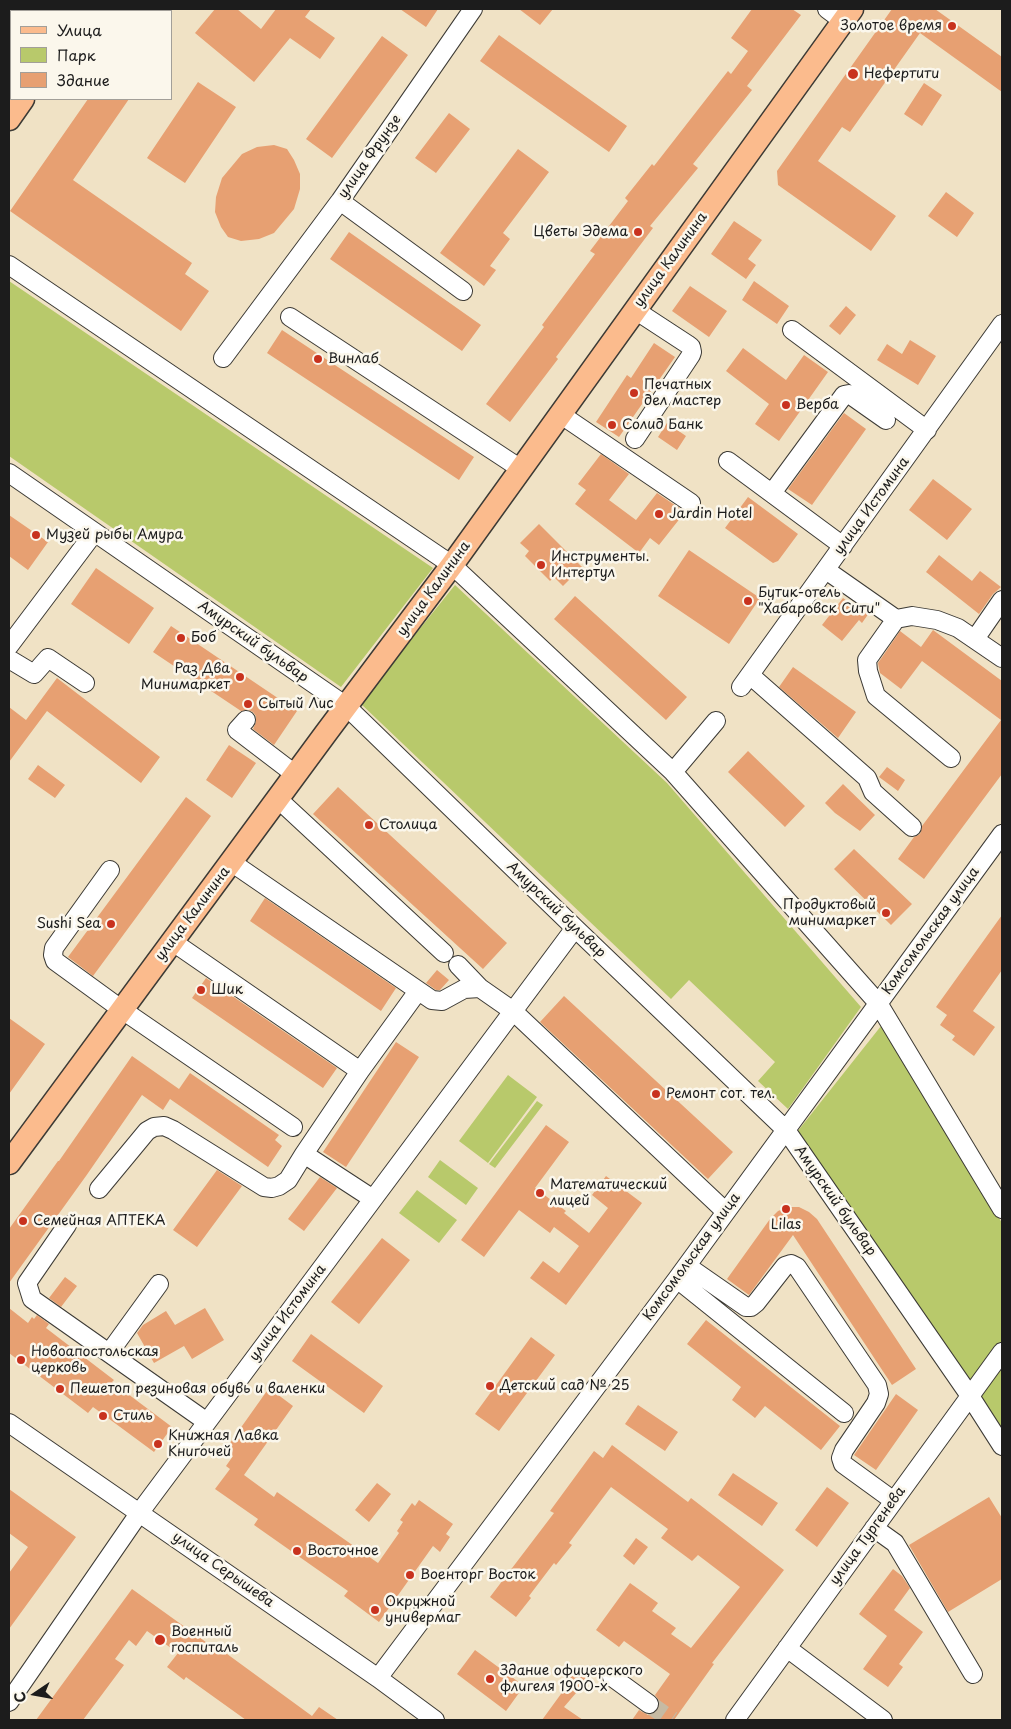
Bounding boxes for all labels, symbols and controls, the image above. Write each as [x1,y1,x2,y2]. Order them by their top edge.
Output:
legend [10,10,172,100]
text: Улица [57,18,102,41]
place label: Золотое время [841,18,942,34]
marker: Золотое время [946,20,958,32]
text: Парк [57,43,96,66]
place label: Нефертити [864,66,940,82]
marker: Нефертити [846,67,860,81]
text: Здание [57,68,110,91]
street label: улица Фрунзе [335,112,405,202]
street label: улица Калинина [631,209,711,311]
place label: Цветы Эдема [533,224,628,240]
marker: Цветы Эдема [632,226,644,238]
place label: Винлаб [328,351,379,367]
marker: Винлаб [312,353,324,365]
place label: Печатных дел мастер [644,377,721,410]
marker: Печатных дел мастер [628,387,640,399]
place label: Верба [796,397,839,413]
marker: Верба [780,399,792,411]
place label: Солид Банк [622,417,703,433]
marker: Солид Банк [606,419,618,431]
street label: улица Истомина [831,454,913,558]
place label: Jardin Hotel [669,506,752,522]
marker: Jardin Hotel [653,508,665,520]
place label: Музей рыбы Амура [46,527,183,543]
marker: Музей рыбы Амура [30,529,42,541]
street label: улица Калинина [394,538,474,640]
place label: Инструменты. Интертул [551,549,649,582]
marker: Инструменты. Интертул [535,559,547,571]
place label: Бутик-отель "Хабаровск Сити" [758,585,880,618]
marker: Бутик-отель "Хабаровск Сити" [742,595,754,607]
street label: Амурский бульвар [195,598,311,686]
place label: Боб [191,630,216,646]
marker: Боб [175,632,187,644]
place label: Раз Два Минимаркет [141,661,230,694]
marker: Раз Два Минимаркет [234,671,246,683]
place label: Сытый Лис [258,696,334,712]
marker: Сытый Лис [242,698,254,710]
place label: Столица [379,817,437,833]
marker: Столица [363,819,375,831]
street label: Амурский бульвар [503,858,609,962]
street label: улица Калинина [152,864,234,964]
street label: Комсомольская улица [879,864,983,998]
place label: Продуктовый минимаркет [783,897,876,930]
marker: Продуктовый минимаркет [880,907,892,919]
place label: Sushi Sea [36,916,101,932]
marker: Sushi Sea [105,918,117,930]
place label: Шик [211,982,243,998]
marker: Шик [195,984,207,996]
place label: Ремонт сот. тел. [666,1086,775,1102]
marker: Ремонт сот. тел. [650,1088,662,1100]
street label: Амурский бульвар [791,1143,879,1259]
place label: Математический лицей [550,1177,667,1210]
marker: Математический лицей [534,1187,546,1199]
street label: Комсомольская улица [640,1190,744,1324]
marker: Lilas [780,1203,792,1215]
place label: Семейная АПТЕКА [33,1213,165,1229]
marker: Семейная АПТЕКА [17,1215,29,1227]
place label: Lilas [771,1217,801,1233]
street label: улица Истомина [246,1261,330,1365]
place label: Новоапостольская церковь [31,1344,159,1376]
marker: Новоапостольская церковь [15,1354,27,1366]
place label: Детский сад № 25 [500,1378,630,1394]
marker: Детский сад № 25 [484,1380,496,1392]
place label: Пешетоп резиновая обувь и валенки [70,1381,325,1397]
marker: Пешетоп резиновая обувь и валенки [54,1383,66,1395]
place label: Стиль [113,1408,153,1424]
marker: Стиль [97,1410,109,1422]
place label: Книжная Лавка Книгочей [168,1428,279,1460]
marker: Книжная Лавка Книгочей [152,1438,164,1450]
street label: улица Тургенева [827,1484,909,1588]
street label: улица Серышева [169,1529,277,1611]
place label: Восточное [307,1543,379,1559]
marker: Восточное [291,1545,303,1557]
place label: Военторг Восток [420,1567,536,1583]
marker: Военторг Восток [404,1569,416,1581]
place label: Окружной универмаг [385,1594,461,1626]
marker: Окружной универмаг [369,1604,381,1616]
place label: Военный госпиталь [171,1624,238,1656]
marker: Военный госпиталь [153,1633,167,1647]
place label: Здание офицерского флигеля 1900-х [500,1663,643,1695]
north arrow [10,1669,60,1719]
marker: Здание офицерского флигеля 1900-х [484,1673,496,1685]
text: С [8,1690,31,1705]

